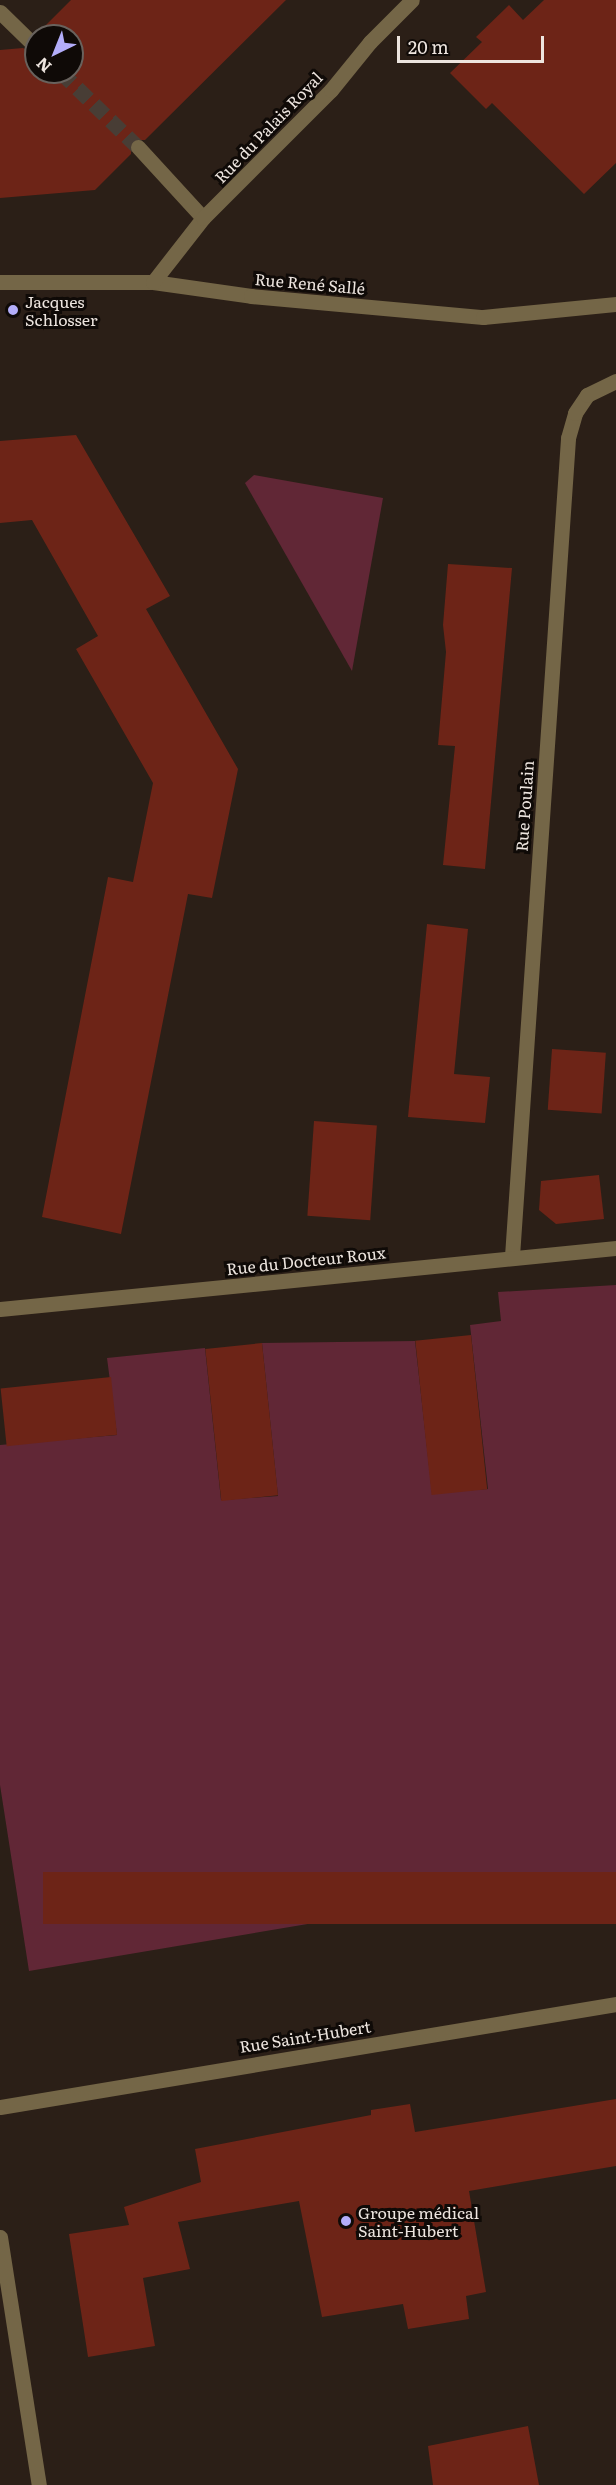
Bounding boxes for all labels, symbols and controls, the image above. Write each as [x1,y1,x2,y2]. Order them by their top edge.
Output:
north arrow [24,24,84,84]
scale bar [400,24,547,62]
text: 20 m [408,33,449,60]
text: N [30,52,56,79]
street label: Rue du Palais Royal [210,68,326,186]
street label: Rue René Sallé [254,269,366,297]
place label: Jacques Schlosser [25,291,98,329]
marker: Jacques Schlosser [6,303,20,317]
street label: Rue Poulain [511,760,537,852]
street label: Rue du Docteur Roux [225,1242,387,1278]
street label: Rue Saint-Hubert [238,2016,372,2056]
place label: Groupe médical Saint-Hubert [358,2202,479,2240]
marker: Groupe médical Saint-Hubert [339,2214,353,2228]

